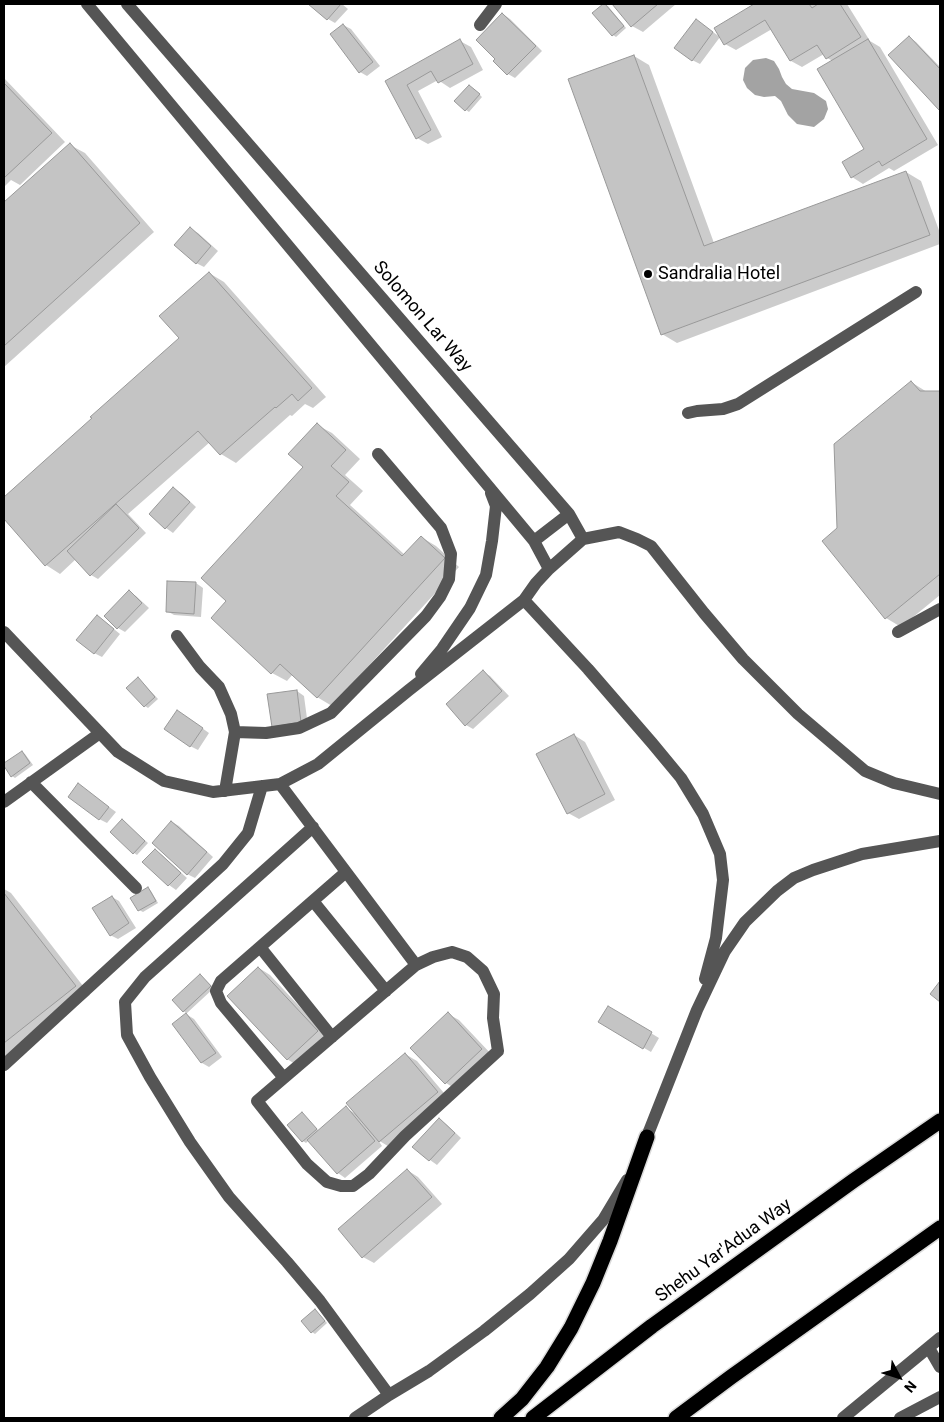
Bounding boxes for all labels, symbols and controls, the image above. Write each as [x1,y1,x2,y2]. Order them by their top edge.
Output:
street label: Solomon Lar Way [368,257,476,377]
place label: Sandralia Hotel [658,263,780,285]
marker: Sandralia Hotel [642,268,654,280]
street label: Shehu Yar'Adua Way [652,1194,796,1308]
north arrow [874,1352,924,1402]
text: N [901,1378,920,1396]

